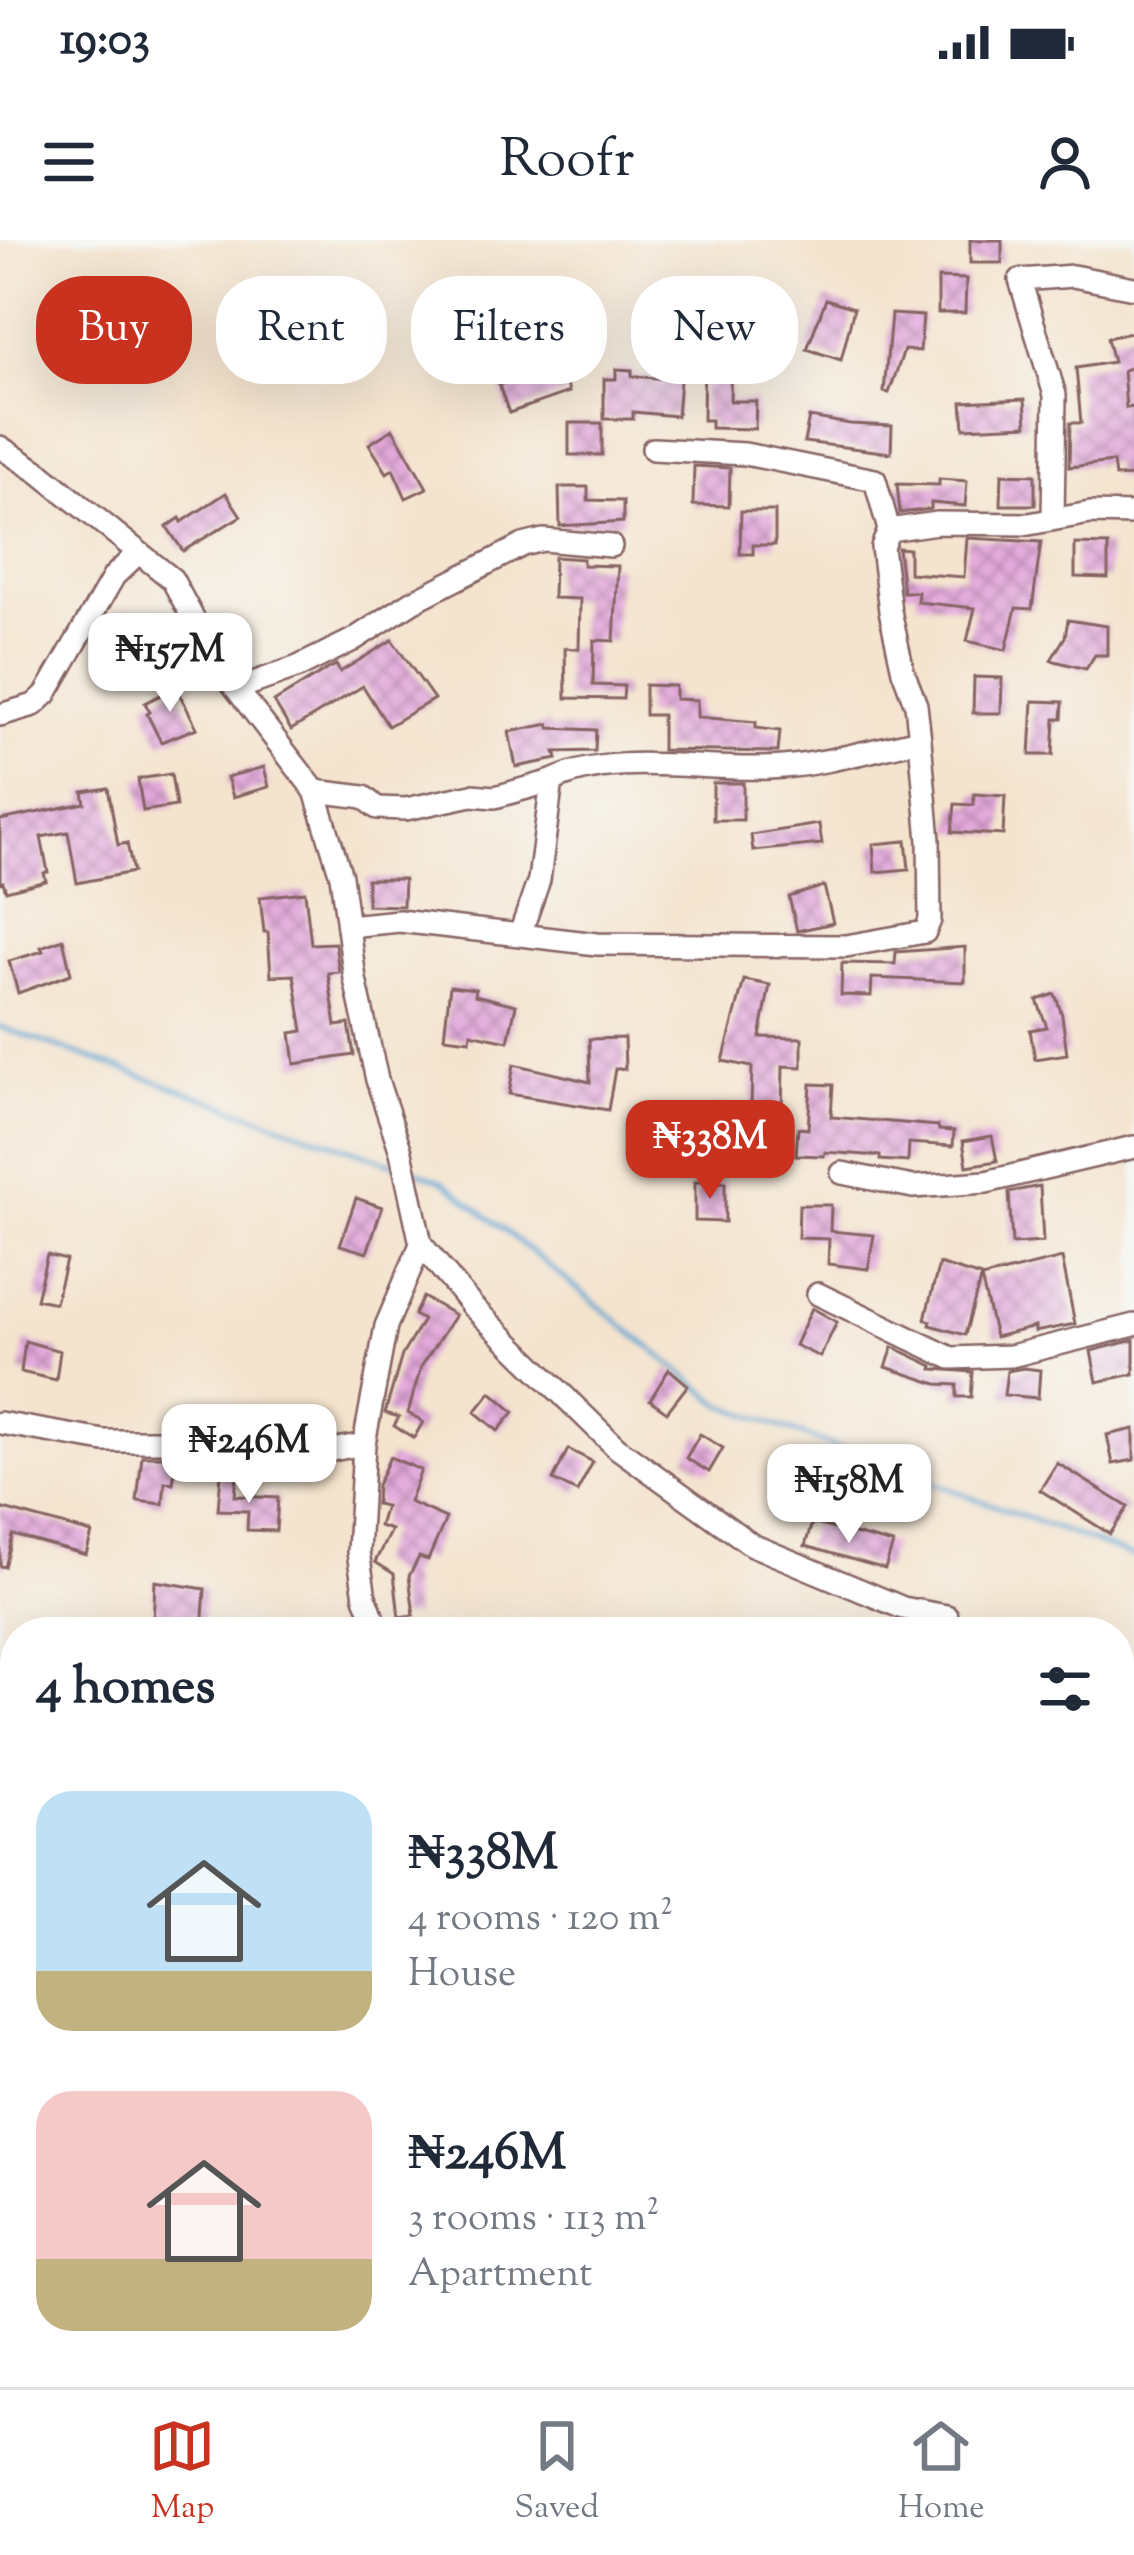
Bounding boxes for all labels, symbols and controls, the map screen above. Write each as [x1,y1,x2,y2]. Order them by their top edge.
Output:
text: 19:03 [60,10,150,75]
text: Roofr [499,123,635,201]
icon: menu [36,129,102,195]
icon: person [1032,129,1098,195]
chip: Buy [36,276,192,384]
chip: Rent [216,276,387,384]
chip: Filters [411,276,607,384]
chip: New [631,276,798,384]
pin: ₦157M [86,613,254,715]
text: ₦157M [115,624,225,680]
pin: ₦338M [626,1100,794,1202]
text: ₦338M [653,1111,767,1167]
pin: ₦246M [165,1404,333,1506]
text: ₦246M [189,1415,309,1471]
pin: ₦158M [765,1444,933,1546]
text: ₦158M [794,1455,904,1511]
text: 4 homes [36,1653,215,1726]
icon: filters [1032,1656,1098,1722]
text: ₦338M [408,1819,558,1892]
icon: home [132,1839,276,1983]
text: 4 rooms · 120 m² [408,1892,673,1948]
text: House [408,1948,516,2004]
text: ₦246M [408,2119,566,2192]
icon: home [132,2139,276,2283]
text: 3 rooms · 113 m² [408,2192,659,2248]
text: Apartment [408,2248,592,2304]
tab: Map [149,2413,215,2533]
tab: Saved [514,2413,599,2533]
tab: Home [898,2413,985,2533]

